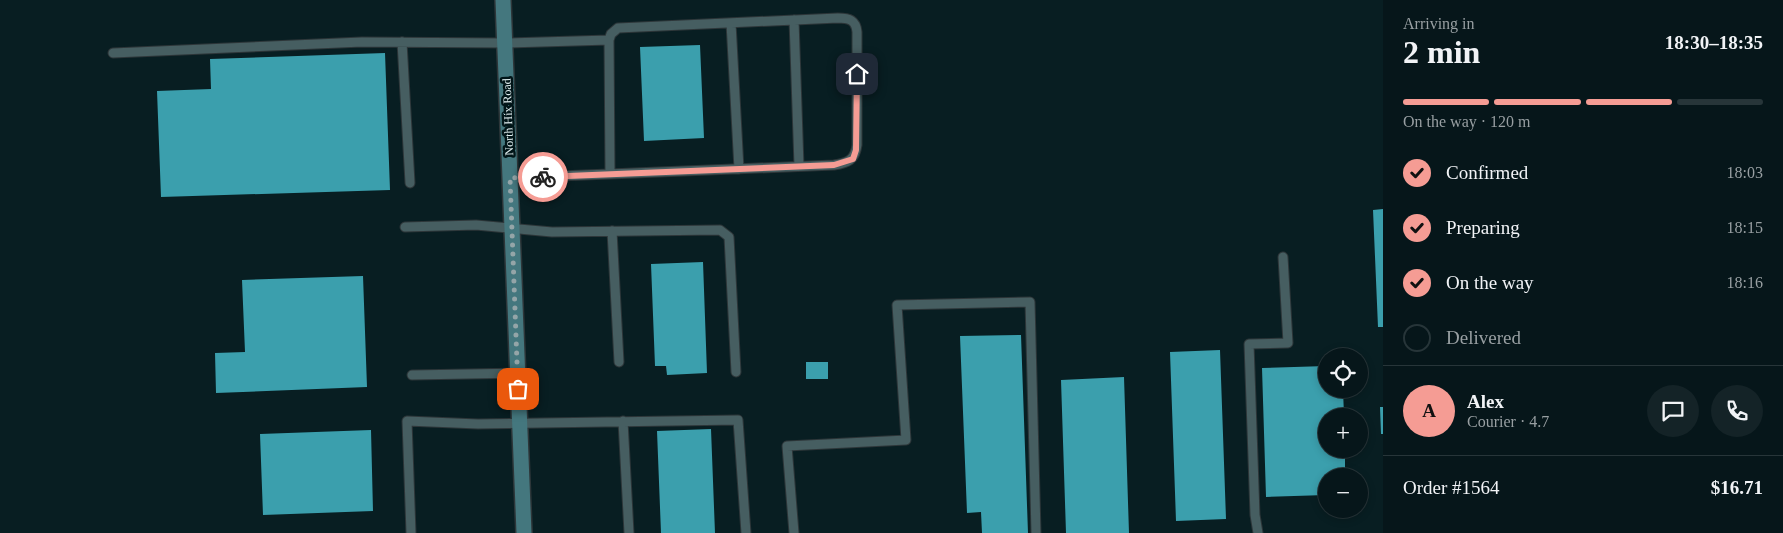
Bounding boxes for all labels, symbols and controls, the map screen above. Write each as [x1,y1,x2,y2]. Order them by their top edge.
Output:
text: Arriving in [1403,15,1475,32]
text: 18:30–18:35 [1665,32,1763,53]
text: 2 min [1403,34,1480,70]
pin [836,53,878,95]
icon: home [843,60,871,88]
street label: North Hix Road [500,78,516,156]
text: On the way · 120 m [1403,113,1531,130]
courier [518,152,568,202]
icon: check [1403,159,1431,187]
text: Confirmed [1446,162,1528,183]
icon: bike [529,163,557,191]
text: 18:03 [1727,164,1763,181]
icon: check [1403,214,1431,242]
text: Preparing [1446,217,1520,238]
text: 18:15 [1727,219,1763,236]
icon: check [1403,269,1431,297]
text: On the way [1446,272,1534,293]
text: 18:16 [1727,274,1763,291]
text: Delivered [1446,327,1521,348]
map controls [1318,348,1368,518]
button: locate [1318,348,1368,398]
pin [497,368,539,410]
icon: bag [504,375,532,403]
button: chat [1647,385,1699,437]
button: phone [1711,385,1763,437]
text: Alex [1467,391,1504,412]
text: A [1422,400,1436,421]
button: + [1318,408,1368,458]
text: Courier · 4.7 [1467,413,1549,430]
button: − [1318,468,1368,518]
text: Order #1564 [1403,477,1500,498]
text: $16.71 [1711,477,1763,498]

